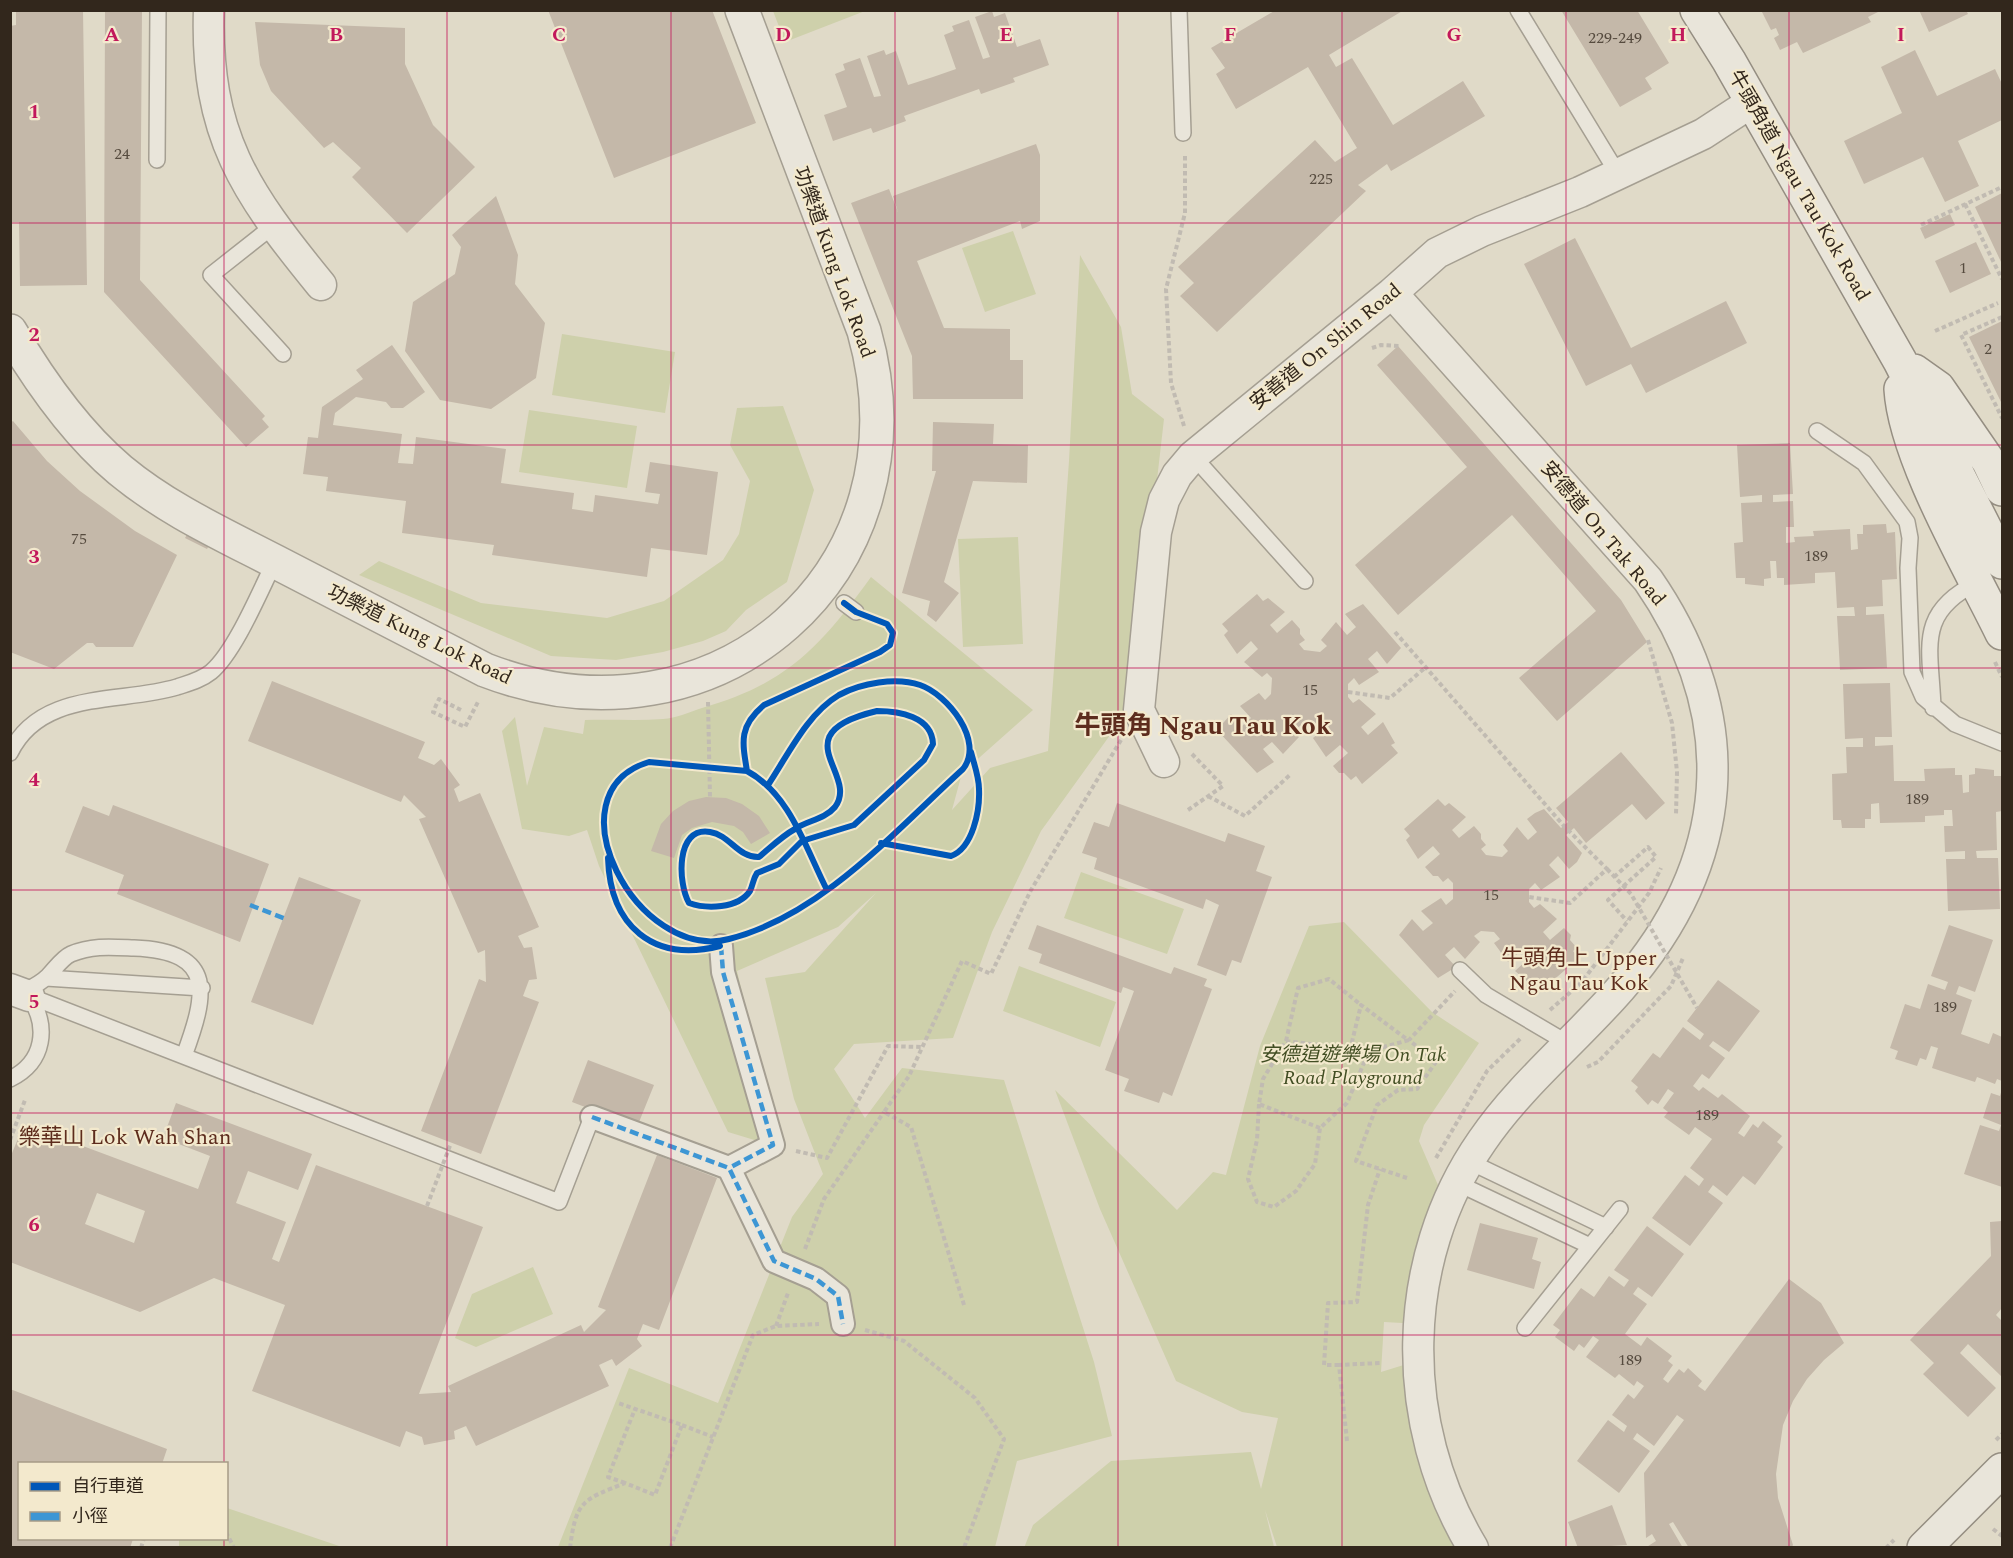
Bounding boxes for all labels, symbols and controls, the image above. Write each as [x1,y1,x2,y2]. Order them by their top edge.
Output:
text: A [104,20,120,50]
text: B [329,20,343,50]
text: C [552,20,566,50]
text: D [775,20,791,50]
text: E [999,20,1013,50]
text: F [1224,20,1236,50]
text: G [1446,20,1462,50]
text: H [1670,20,1686,50]
text: I [1897,20,1905,50]
house number: 229-249 [1588,26,1642,50]
street label: 牛頭角道 Ngau Tau Kok Road [1721,64,1878,307]
text: 1 [28,97,40,127]
house number: 24 [114,142,130,166]
street label: 功樂道 Kung Lok Road [785,162,883,362]
house number: 225 [1309,167,1333,191]
house number: 1 [1959,256,1967,280]
street label: 安善道 On Shin Road [1243,276,1408,418]
text: 2 [28,320,40,350]
house number: 2 [1984,337,1992,361]
street label: 安德道 On Tak Road [1533,455,1673,613]
house number: 75 [71,527,87,551]
text: 3 [28,542,40,572]
house number: 189 [1804,544,1828,568]
street label: 功樂道 Kung Lok Road [322,577,517,693]
house number: 15 [1302,678,1318,702]
district label: 牛頭角 Ngau Tau Kok [1075,706,1332,746]
text: 4 [28,765,40,795]
house number: 189 [1905,787,1929,811]
house number: 15 [1483,883,1499,907]
district label: 牛頭角上 Upper Ngau Tau Kok [1501,942,1657,1000]
text: 5 [28,987,40,1017]
house number: 189 [1933,995,1957,1019]
park label: 安德道遊樂場 On Tak Road Playground [1260,1040,1447,1093]
house number: 189 [1695,1103,1719,1127]
district label: 樂華山 Lok Wah Shan [18,1121,232,1154]
text: 6 [28,1210,40,1240]
house number: 189 [1618,1348,1642,1372]
legend [18,1462,228,1540]
text: 自行車道 [72,1473,144,1500]
text: 小徑 [72,1503,108,1530]

